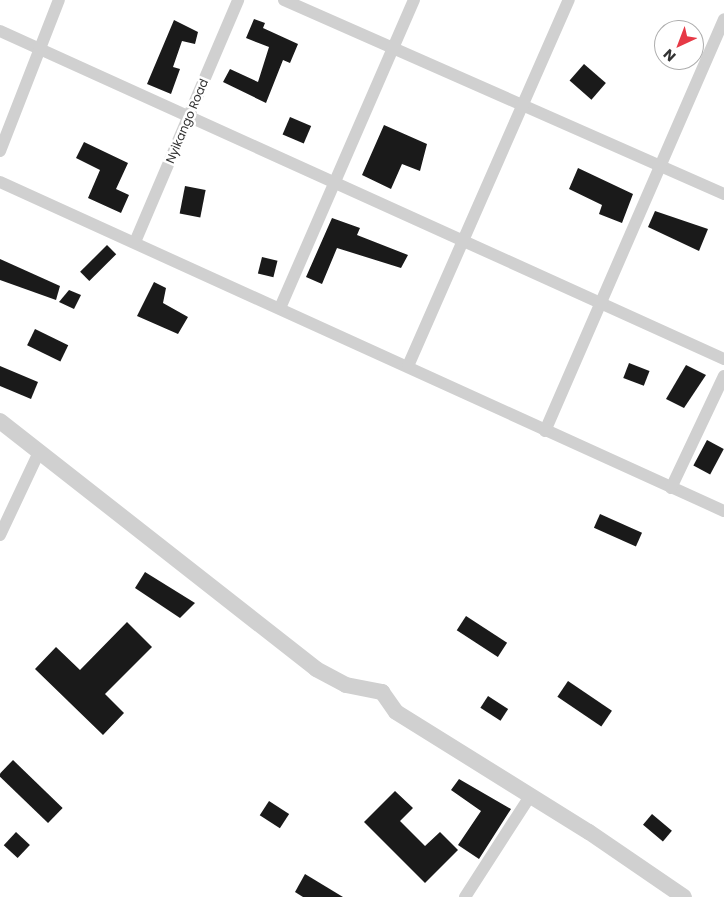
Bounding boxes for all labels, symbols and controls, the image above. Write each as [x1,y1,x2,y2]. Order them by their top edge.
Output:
north arrow [654,20,704,70]
text: N [659,44,680,66]
street label: Nyikango Road [163,77,211,165]

